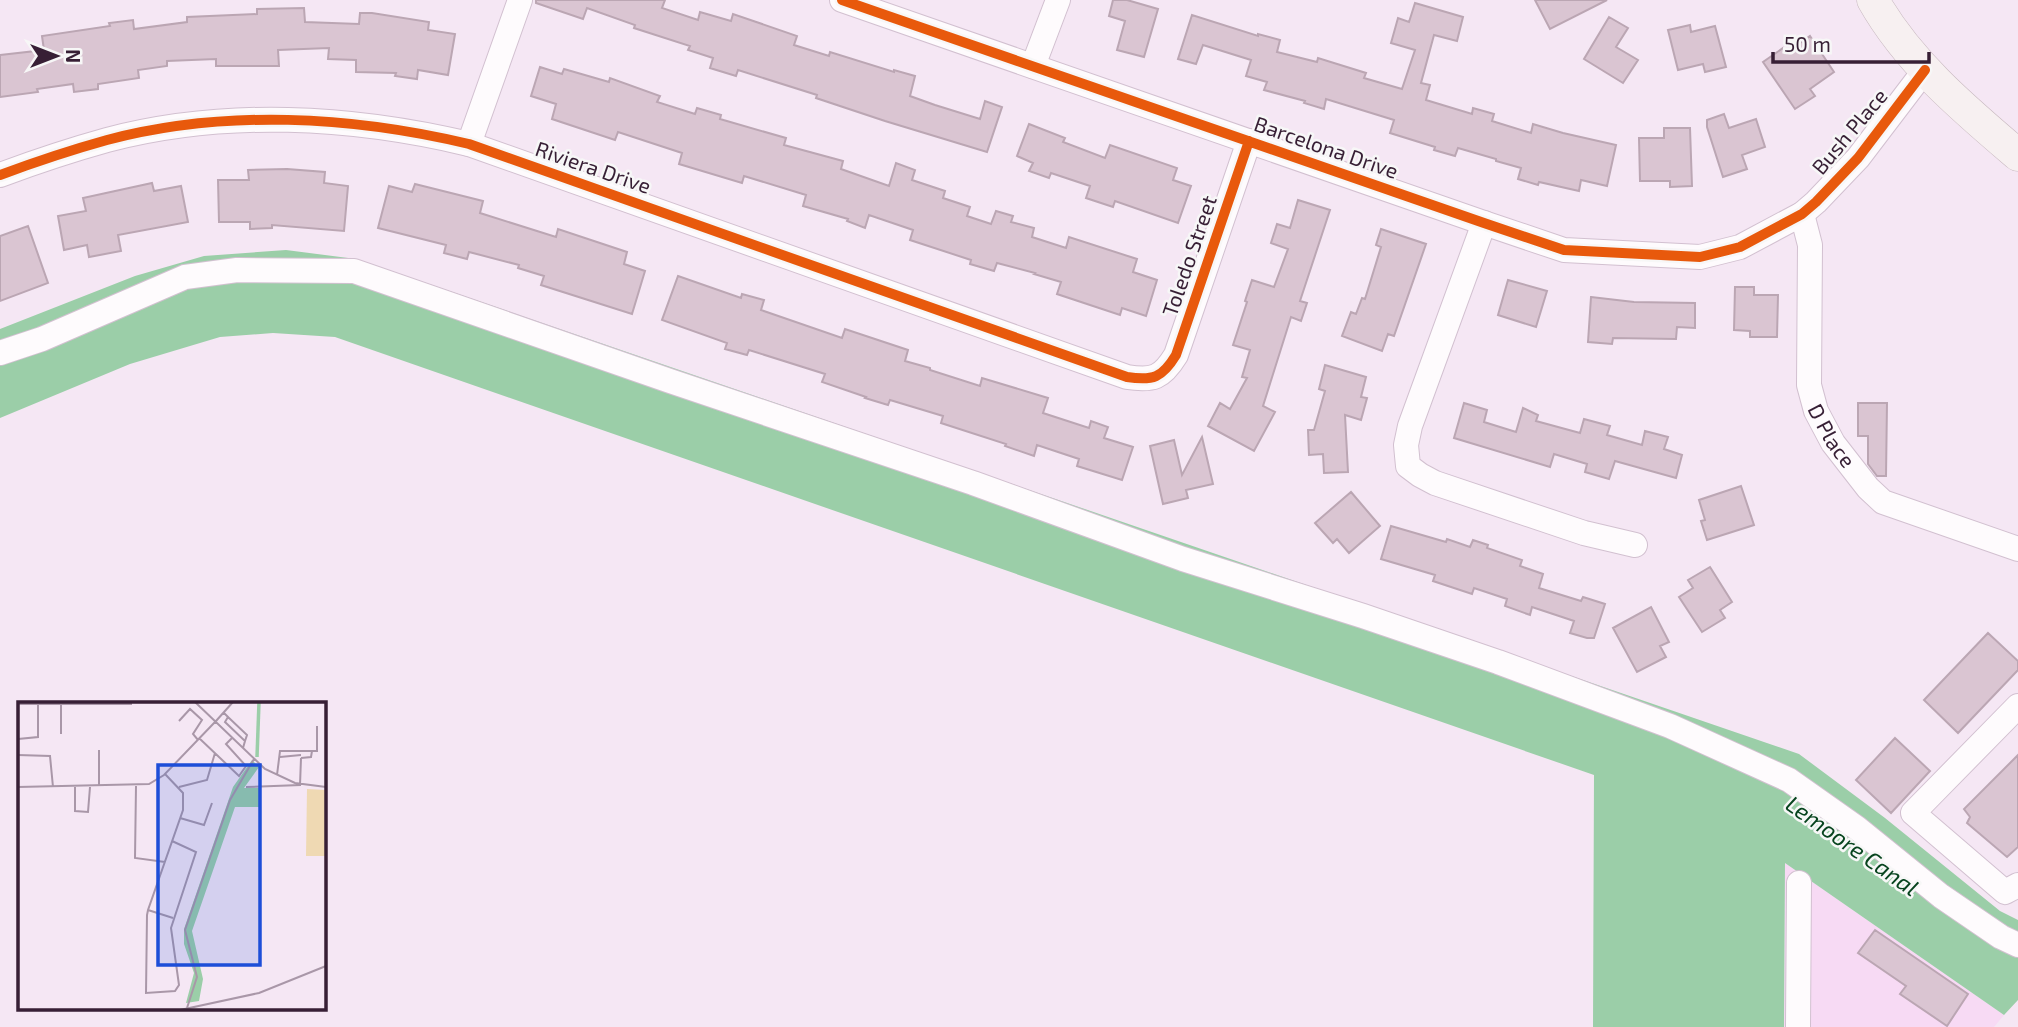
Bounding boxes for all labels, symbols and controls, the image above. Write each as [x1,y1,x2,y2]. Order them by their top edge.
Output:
north arrow [21,21,91,91]
scale bar [1773,21,1929,65]
text: 50 m [1784,31,1831,56]
text: N [62,49,85,63]
street label: Bush Place [1806,83,1892,179]
street label: Barcelona Drive [1251,110,1402,183]
street label: Riviera Drive [533,135,654,198]
street label: Toledo Street [1156,192,1221,319]
street label: D Place [1803,399,1861,472]
inset map [18,702,326,1010]
water label: Lemoore Canal [1781,789,1924,901]

